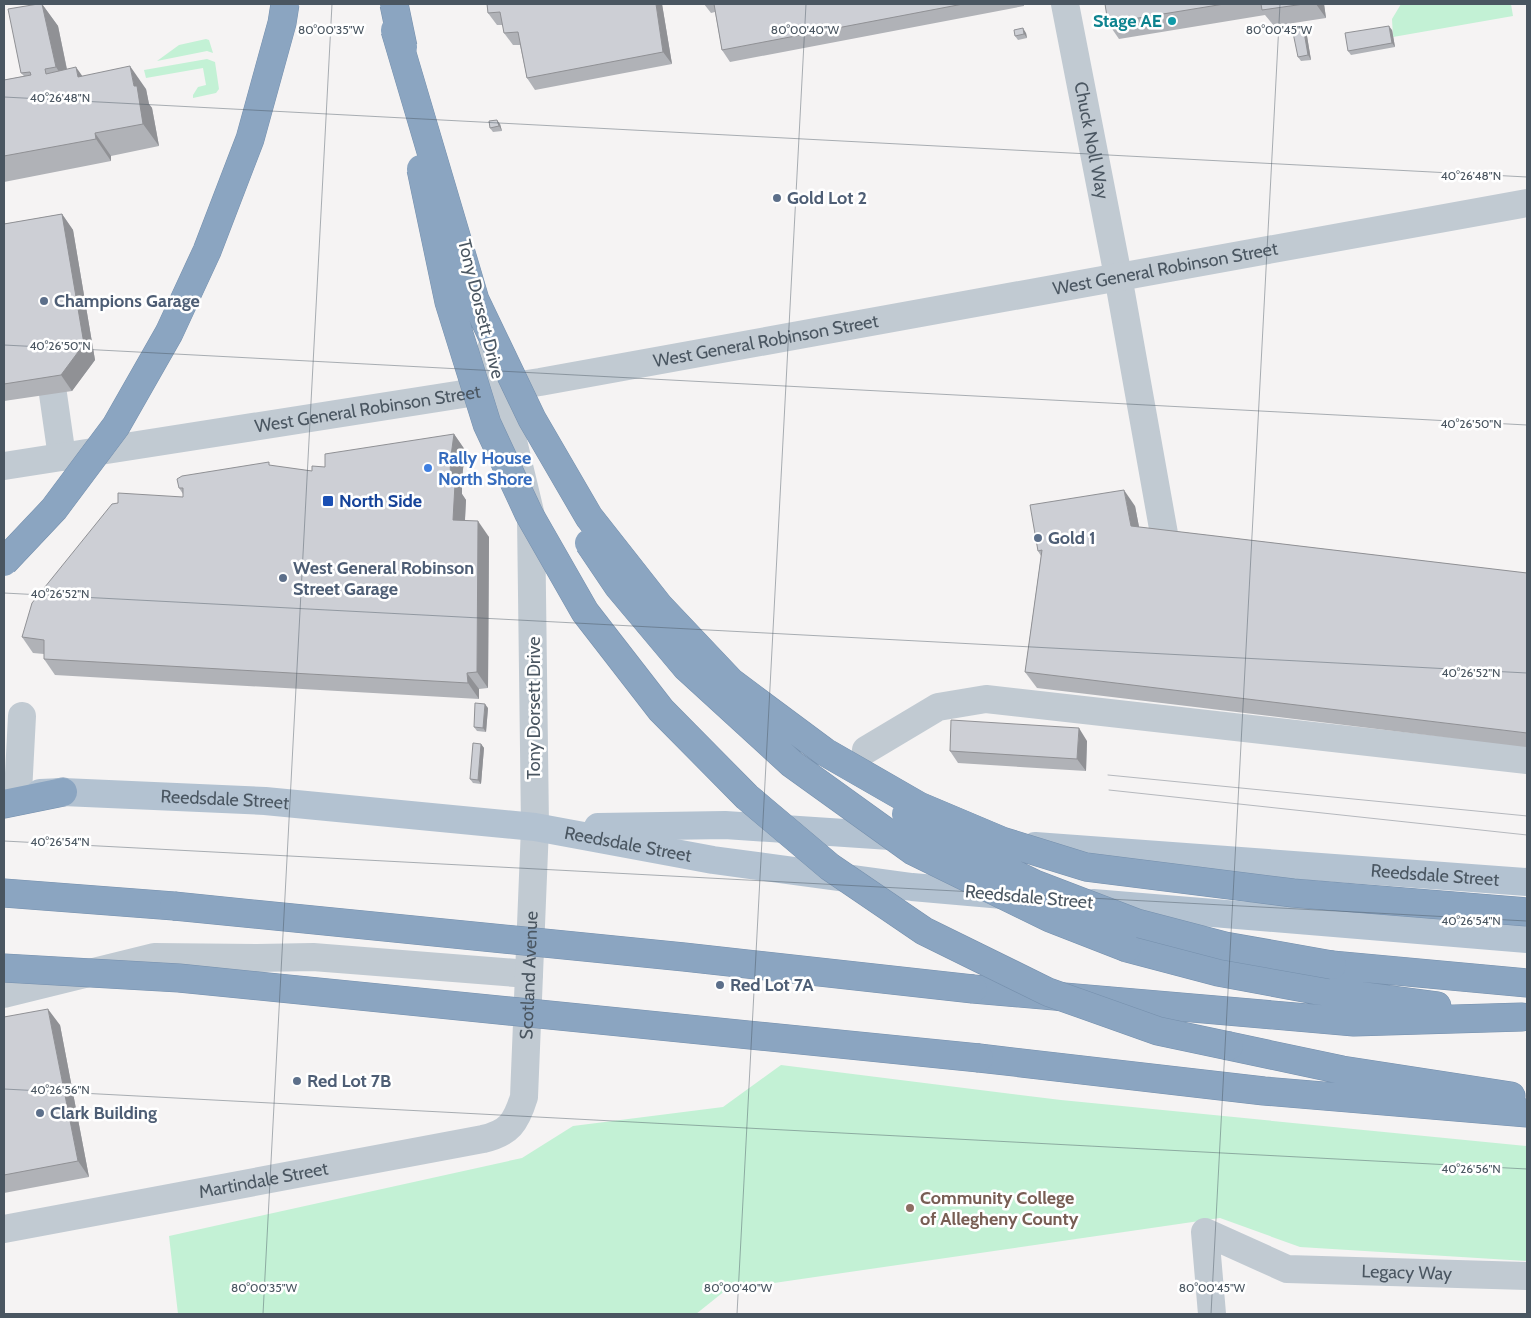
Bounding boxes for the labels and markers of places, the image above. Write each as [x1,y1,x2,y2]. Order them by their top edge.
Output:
place label: Stage AE [1093,10,1162,32]
marker: Stage AE [1166,15,1178,27]
place label: Gold Lot 2 [787,187,867,209]
marker: Gold Lot 2 [771,192,783,204]
place label: Champions Garage [54,290,200,312]
marker: Champions Garage [38,295,50,307]
place label: Rally House North Shore [438,447,532,490]
marker: Rally House North Shore [422,462,434,474]
place label: North Side [339,490,422,512]
marker: North Side [321,494,335,508]
place label: Gold 1 [1048,527,1096,549]
marker: Gold 1 [1032,532,1044,544]
place label: West General Robinson Street Garage [293,557,474,600]
marker: West General Robinson Street Garage [277,572,289,584]
place label: Red Lot 7A [730,974,814,996]
marker: Red Lot 7A [714,979,726,991]
place label: Red Lot 7B [307,1070,391,1092]
marker: Red Lot 7B [291,1075,303,1087]
place label: Clark Building [50,1102,157,1124]
marker: Clark Building [34,1107,46,1119]
place label: Community College of Allegheny County [920,1187,1079,1230]
marker: Community College of Allegheny County [904,1202,916,1214]

